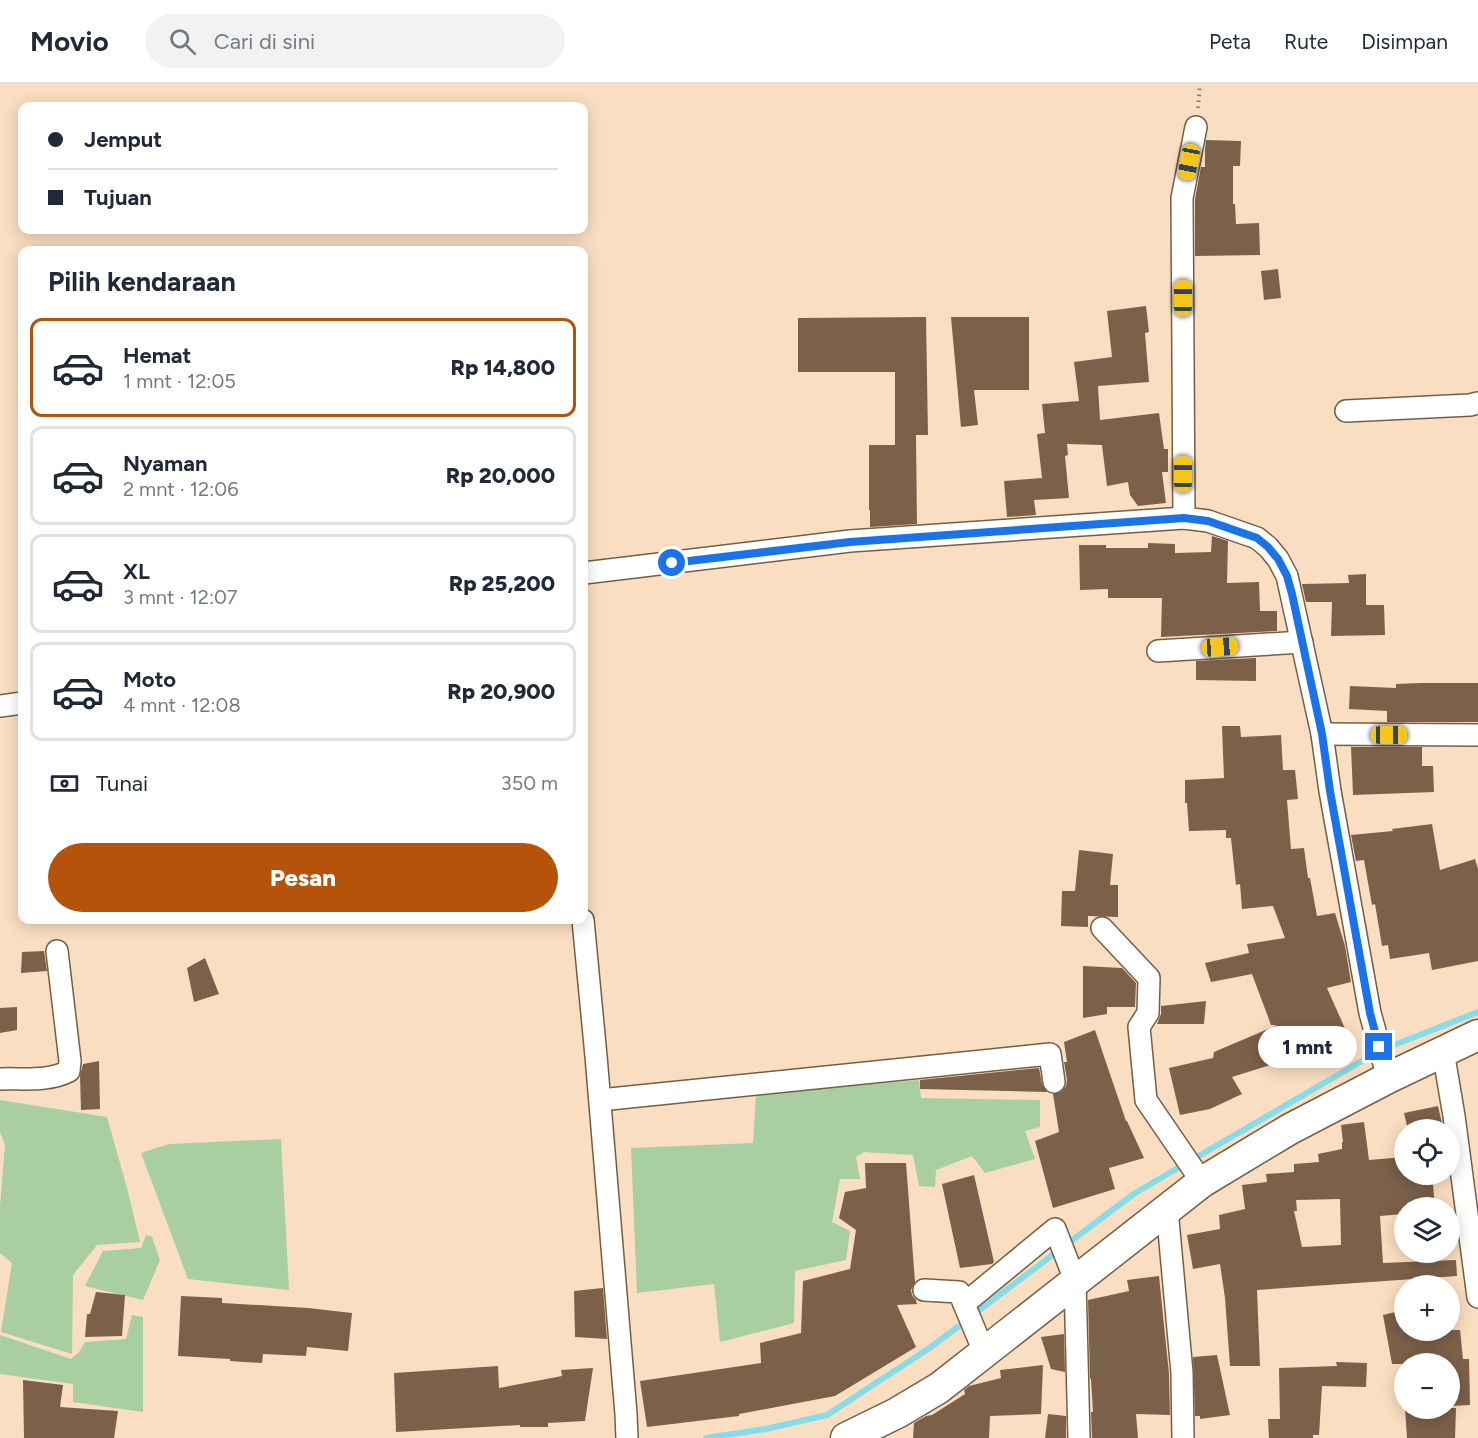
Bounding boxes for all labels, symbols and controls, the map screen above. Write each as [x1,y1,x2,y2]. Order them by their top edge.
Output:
search box [145,14,565,68]
text: Movio [30,24,109,58]
icon: search [166,25,199,58]
text: Cari di sini [214,28,315,55]
text: Peta [1209,29,1251,54]
text: Rute [1284,29,1328,54]
text: Disimpan [1361,29,1448,54]
text: Jemput [84,126,162,153]
car [1177,143,1201,181]
text: Tujuan [84,184,152,211]
text: Pilih kendaraan [48,265,236,298]
car [1174,280,1192,316]
icon: car [51,341,105,395]
text: Hemat [123,342,191,369]
text: Rp 14,800 [451,354,555,381]
text: 1 mnt · 12:05 [123,369,236,393]
icon: car [51,449,105,503]
text: Nyaman [123,450,207,477]
car [1174,456,1192,492]
text: Rp 20,000 [446,462,555,489]
text: 2 mnt · 12:06 [123,477,238,501]
route start [658,549,685,576]
icon: car [51,557,105,611]
text: XL [123,558,150,585]
text: Rp 25,200 [449,570,555,597]
text: 3 mnt · 12:07 [123,585,238,609]
car [1201,637,1239,657]
icon: car [51,665,105,719]
text: Moto [123,666,176,693]
text: Rp 20,900 [447,678,555,705]
text: 4 mnt · 12:08 [123,693,241,717]
car [1371,726,1407,744]
icon: cash [48,767,81,800]
text: Tunai [96,770,148,797]
text: 350 m [501,771,558,795]
button: Pesan [48,843,558,912]
callout: 1 mnt [1259,1026,1358,1068]
route end [1365,1033,1392,1060]
text: 1 mnt [1282,1035,1333,1059]
map controls [1394,1119,1460,1419]
button: locate [1394,1119,1460,1185]
button: layers [1394,1197,1460,1263]
button: + [1394,1275,1460,1341]
button: − [1394,1353,1460,1419]

